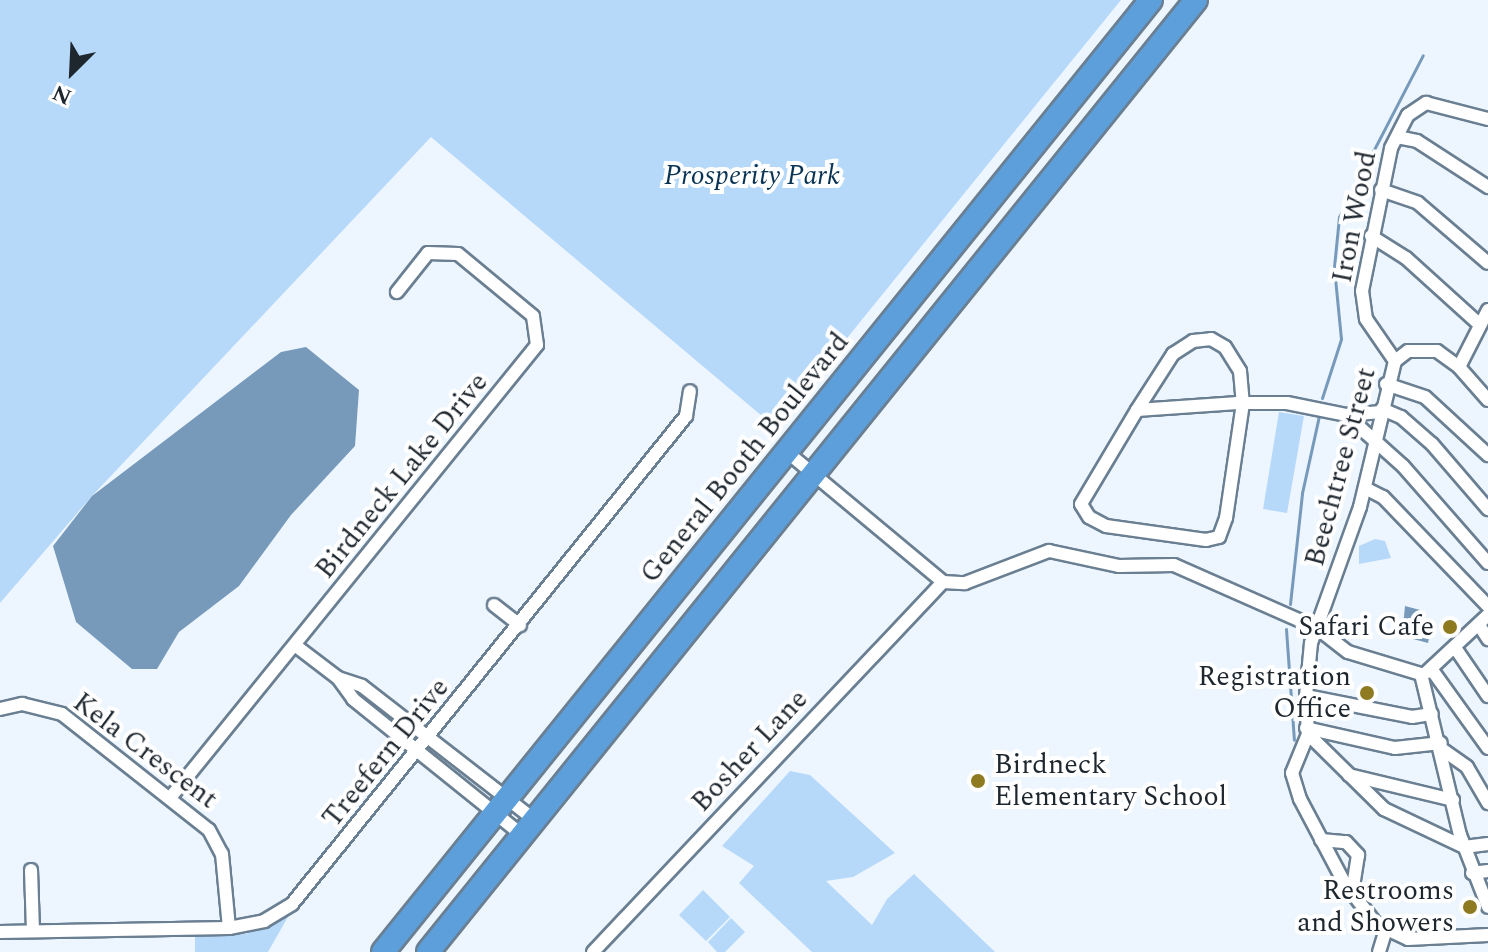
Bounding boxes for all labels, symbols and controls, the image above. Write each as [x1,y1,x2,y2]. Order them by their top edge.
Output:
north arrow [32,32,112,112]
text: N [47,76,77,113]
street label: Iron Wood [1326,148,1384,286]
park label: Prosperity Park [664,159,840,193]
street label: General Booth Boulevard [634,326,856,590]
street label: Beechtree Street [1298,364,1384,570]
street label: Birdneck Lake Drive [309,366,495,586]
place label: Safari Cafe [1298,610,1434,644]
marker: Safari Cafe [1441,618,1459,636]
place label: Registration Office [1198,660,1351,726]
street label: Treefern Drive [316,672,456,834]
street label: Bosher Lane [685,683,815,819]
marker: Registration Office [1358,684,1376,702]
street label: Kela Crescent [66,686,224,816]
place label: Birdneck Elementary School [994,748,1227,814]
marker: Birdneck Elementary School [969,772,987,790]
place label: Restrooms and Showers [1297,874,1454,940]
marker: Restrooms and Showers [1461,898,1479,916]

